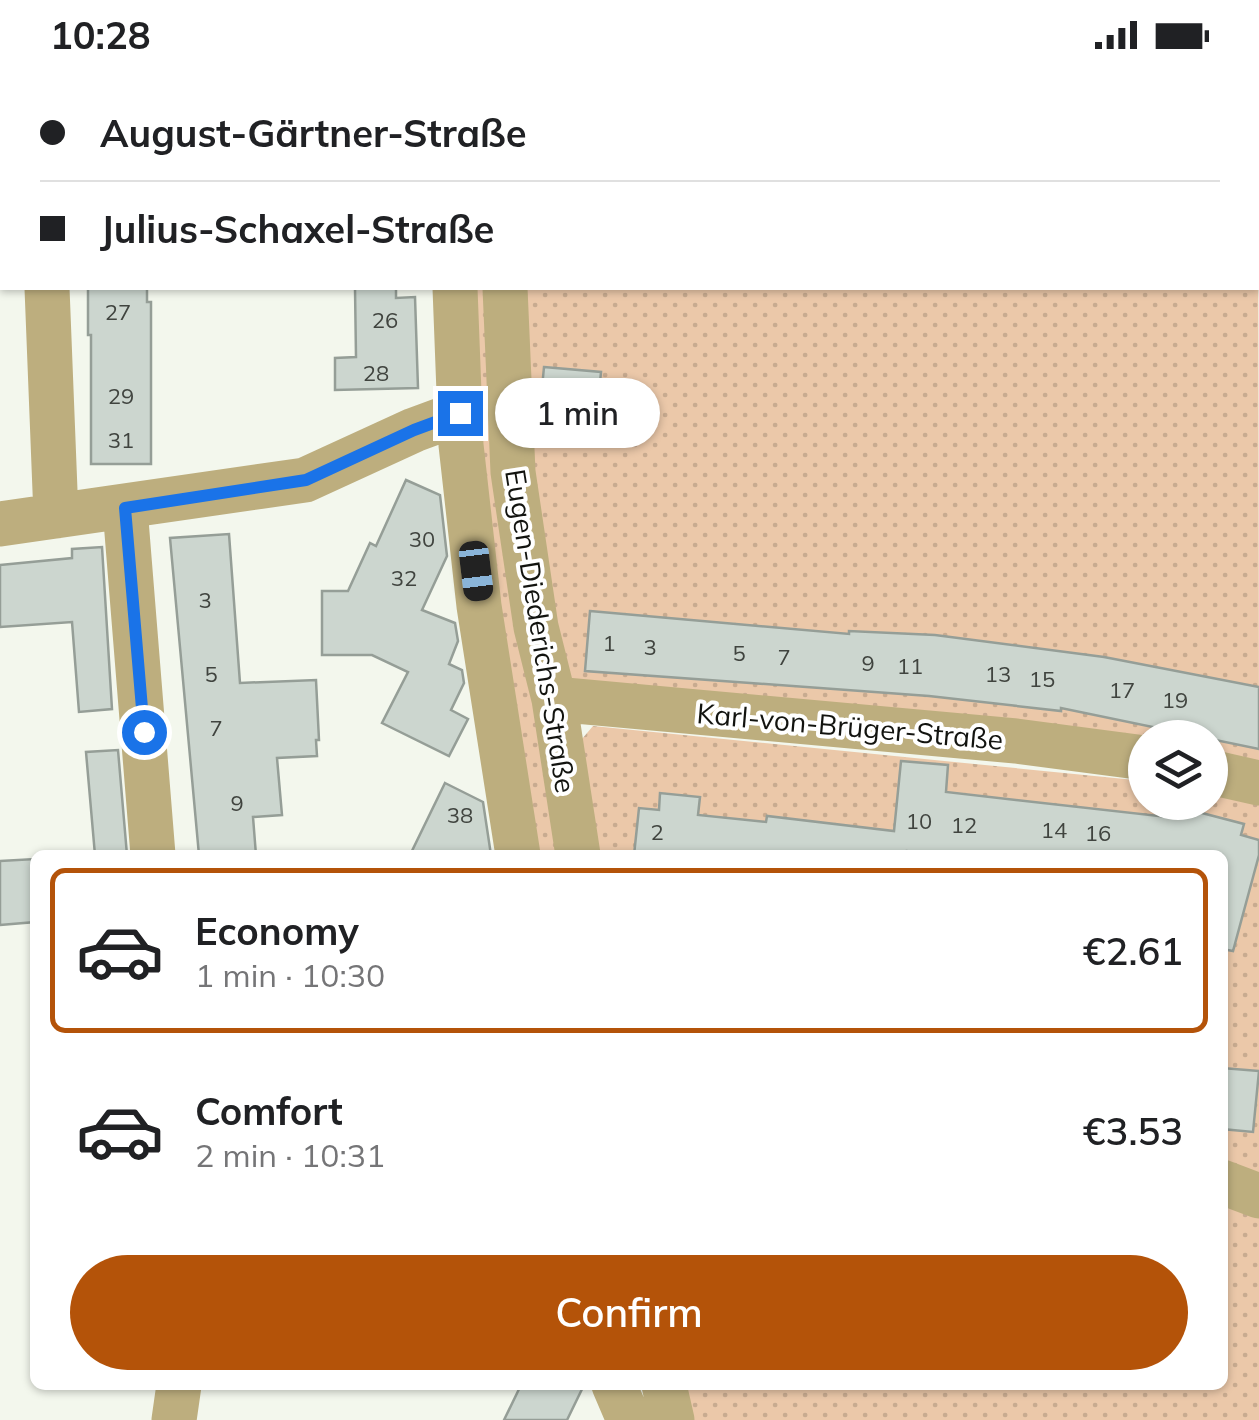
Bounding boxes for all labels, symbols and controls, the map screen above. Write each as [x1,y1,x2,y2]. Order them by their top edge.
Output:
text: 10:28 [50,11,151,59]
text: August-Gärtner-Straße [100,109,526,157]
text: Julius-Schaxel-Straße [100,205,494,253]
house number: 27 [105,298,131,326]
house number: 26 [372,306,398,334]
house number: 28 [363,359,389,387]
callout: 1 min [495,378,660,448]
house number: 29 [108,382,134,410]
route end [438,391,483,436]
text: 1 min [536,393,619,433]
house number: 31 [108,426,134,454]
street label: Eugen-Diederichs-Straße [498,467,584,795]
house number: 30 [409,525,435,553]
car [457,539,495,603]
house number: 32 [391,564,417,592]
house number: 3 [198,586,212,614]
house number: 1 [602,629,616,657]
house number: 3 [643,633,657,661]
house number: 5 [732,639,746,667]
house number: 7 [777,643,791,671]
house number: 9 [861,649,875,677]
house number: 11 [897,652,923,680]
house number: 5 [204,660,218,688]
house number: 13 [985,660,1011,688]
house number: 15 [1029,665,1055,693]
house number: 17 [1109,676,1135,704]
house number: 19 [1162,686,1188,714]
street label: Karl-von-Brüger-Straße [695,695,1005,757]
route start [122,710,167,755]
house number: 7 [209,714,223,742]
map controls [1128,720,1228,820]
button: layers [1128,720,1228,820]
house number: 9 [230,789,244,817]
house number: 38 [447,801,473,829]
house number: 10 [906,807,932,835]
house number: 12 [951,811,977,839]
house number: 14 [1041,816,1067,844]
house number: 2 [650,818,664,846]
house number: 16 [1085,819,1111,847]
icon: car [75,906,165,996]
text: Economy [195,907,359,955]
text: €2.61 [1083,927,1183,975]
text: 1 min · 10:30 [195,955,385,995]
icon: car [75,1086,165,1176]
text: Comfort [195,1087,343,1135]
text: €3.53 [1083,1107,1183,1155]
text: 2 min · 10:31 [195,1135,385,1175]
button: Confirm [70,1255,1188,1370]

